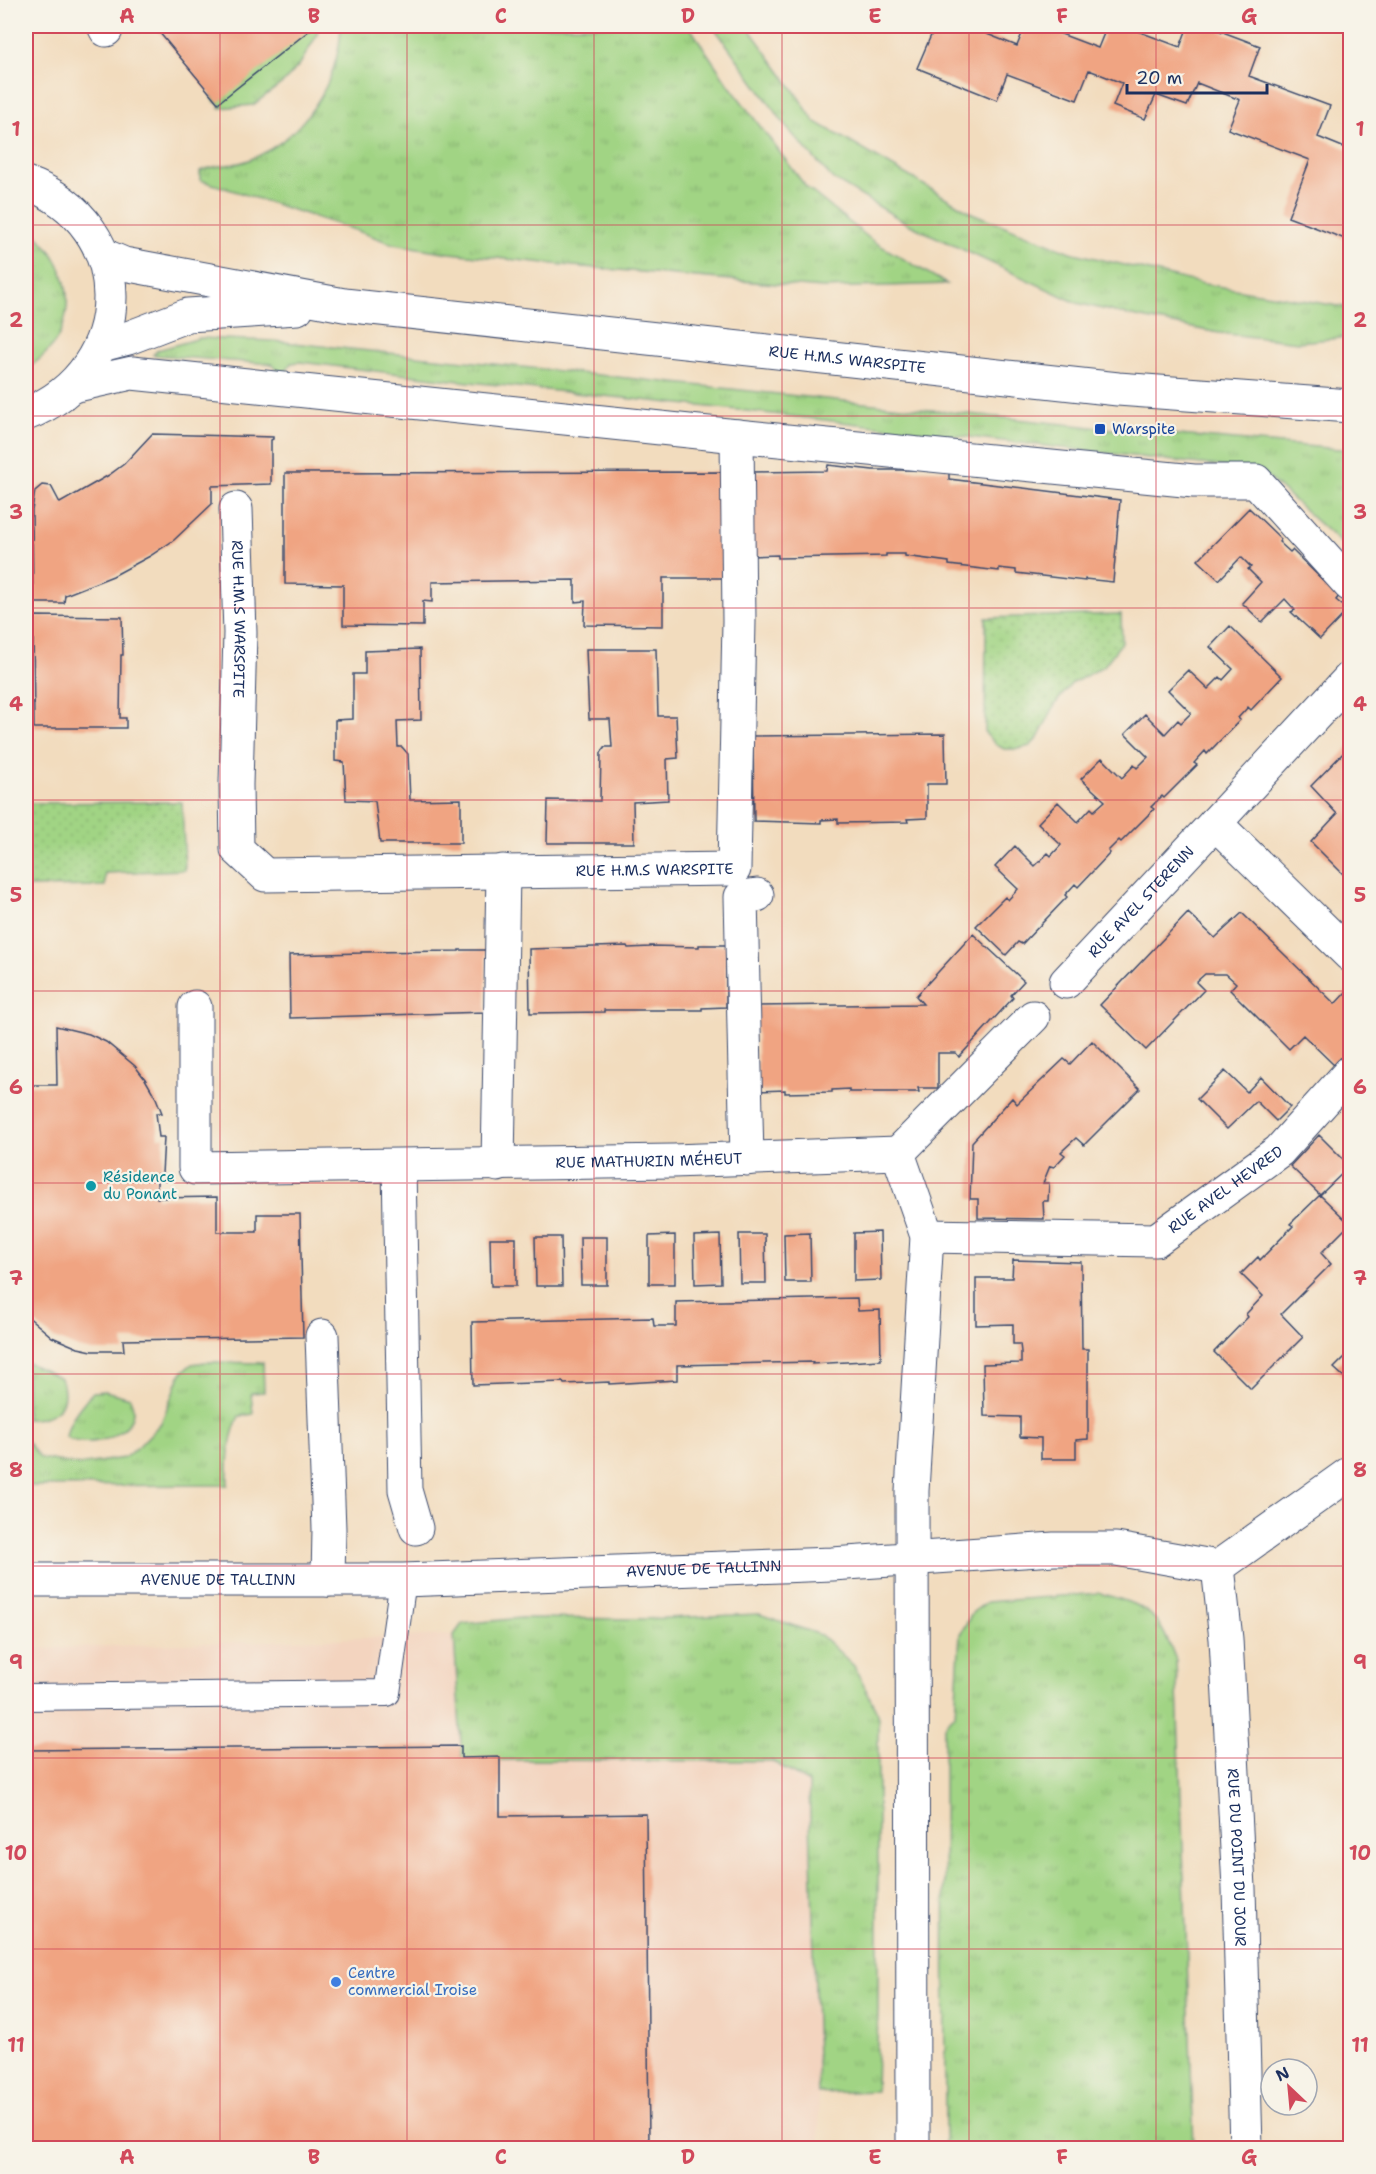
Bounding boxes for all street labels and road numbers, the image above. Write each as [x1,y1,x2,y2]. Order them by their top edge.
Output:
street label: RUE H.M.S WARSPITE [768,341,927,378]
street label: RUE H.M.S WARSPITE [227,540,250,698]
street label: RUE AVEL STERENN [1084,842,1199,962]
street label: RUE H.M.S WARSPITE [576,859,734,881]
street label: RUE AVEL HEVRED [1164,1141,1287,1238]
street label: RUE MATHURIN MÉHEUT [555,1149,743,1173]
street label: AVENUE DE TALLINN [626,1556,782,1582]
street label: AVENUE DE TALLINN [140,1570,296,1590]
street label: RUE DU POINT DU JOUR [1223,1768,1251,1947]

